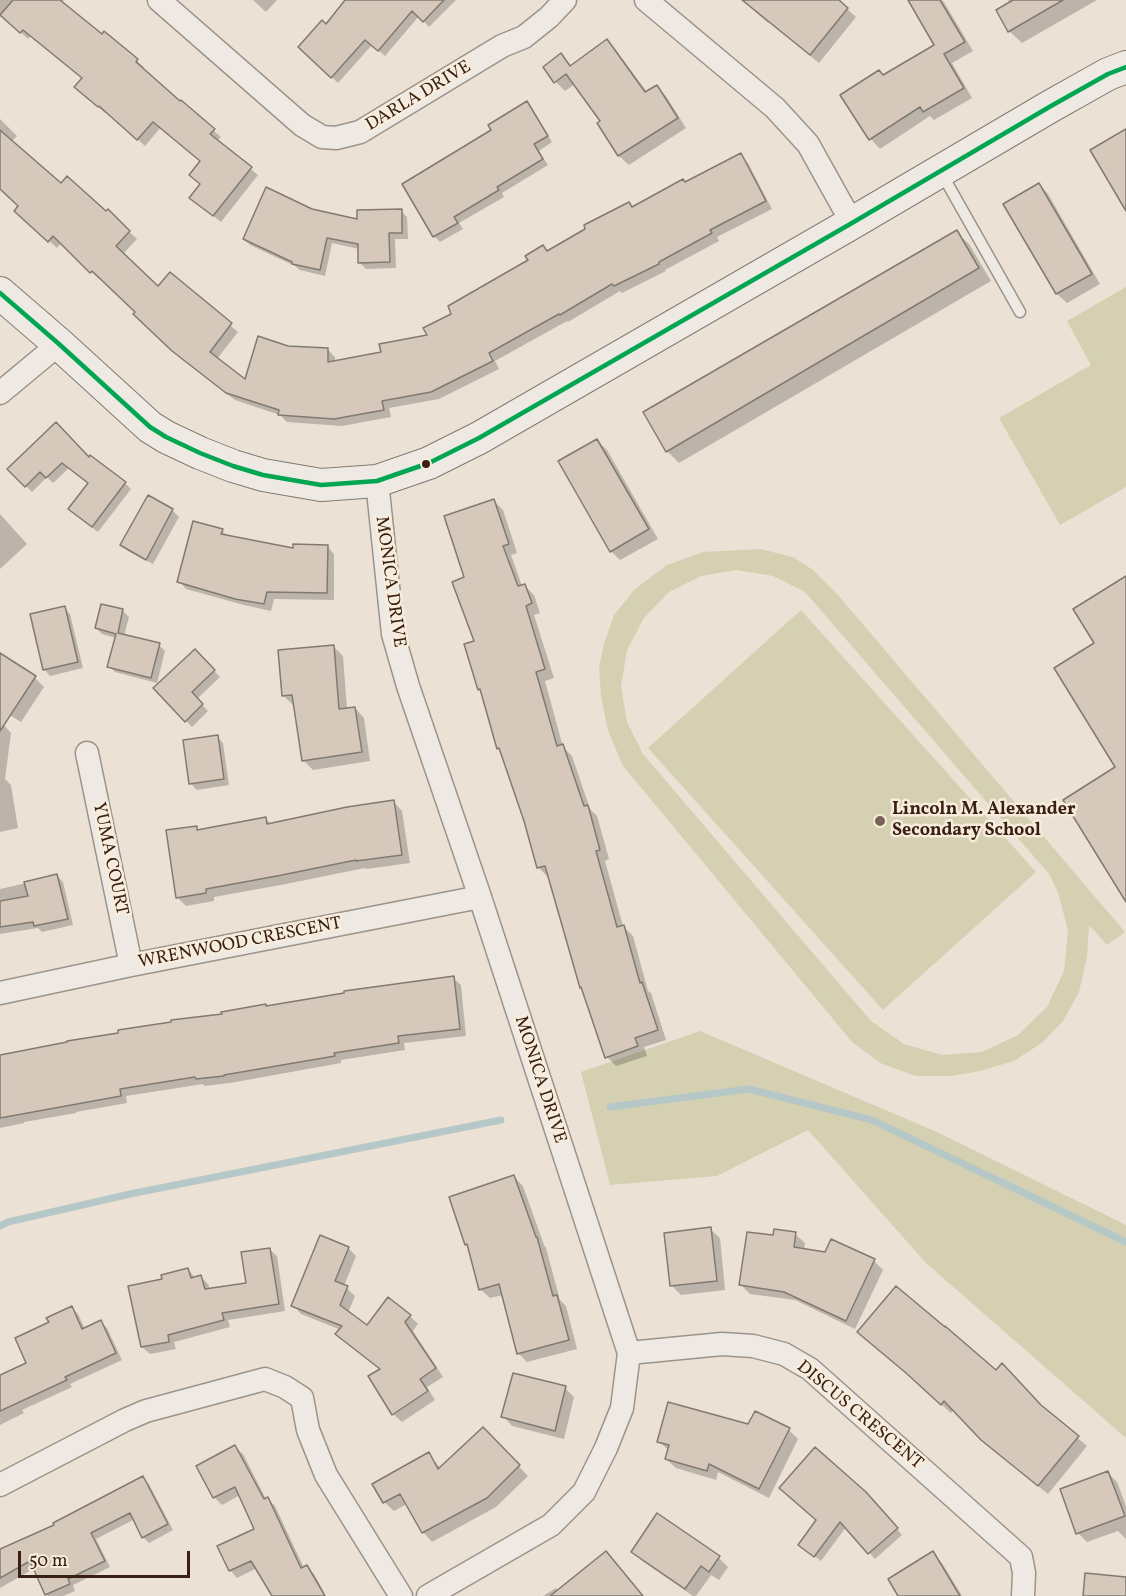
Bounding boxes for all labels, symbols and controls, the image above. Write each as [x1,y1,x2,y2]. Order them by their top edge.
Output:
street label: DARLA DRIVE [362,57,476,137]
unlabelled marker [420,458,432,470]
street label: MONICA DRIVE [369,515,409,649]
place label: Lincoln M. Alexander Secondary School [892,800,1075,842]
street label: YUMA COURT [87,801,131,917]
marker: Lincoln M. Alexander Secondary School [873,814,887,828]
street label: WRENWOOD CRESCENT [137,914,343,974]
street label: MONICA DRIVE [508,1014,570,1146]
street label: DISCUS CRESCENT [791,1357,927,1475]
scale bar [21,1539,194,1577]
text: 50 m [29,1549,68,1574]

